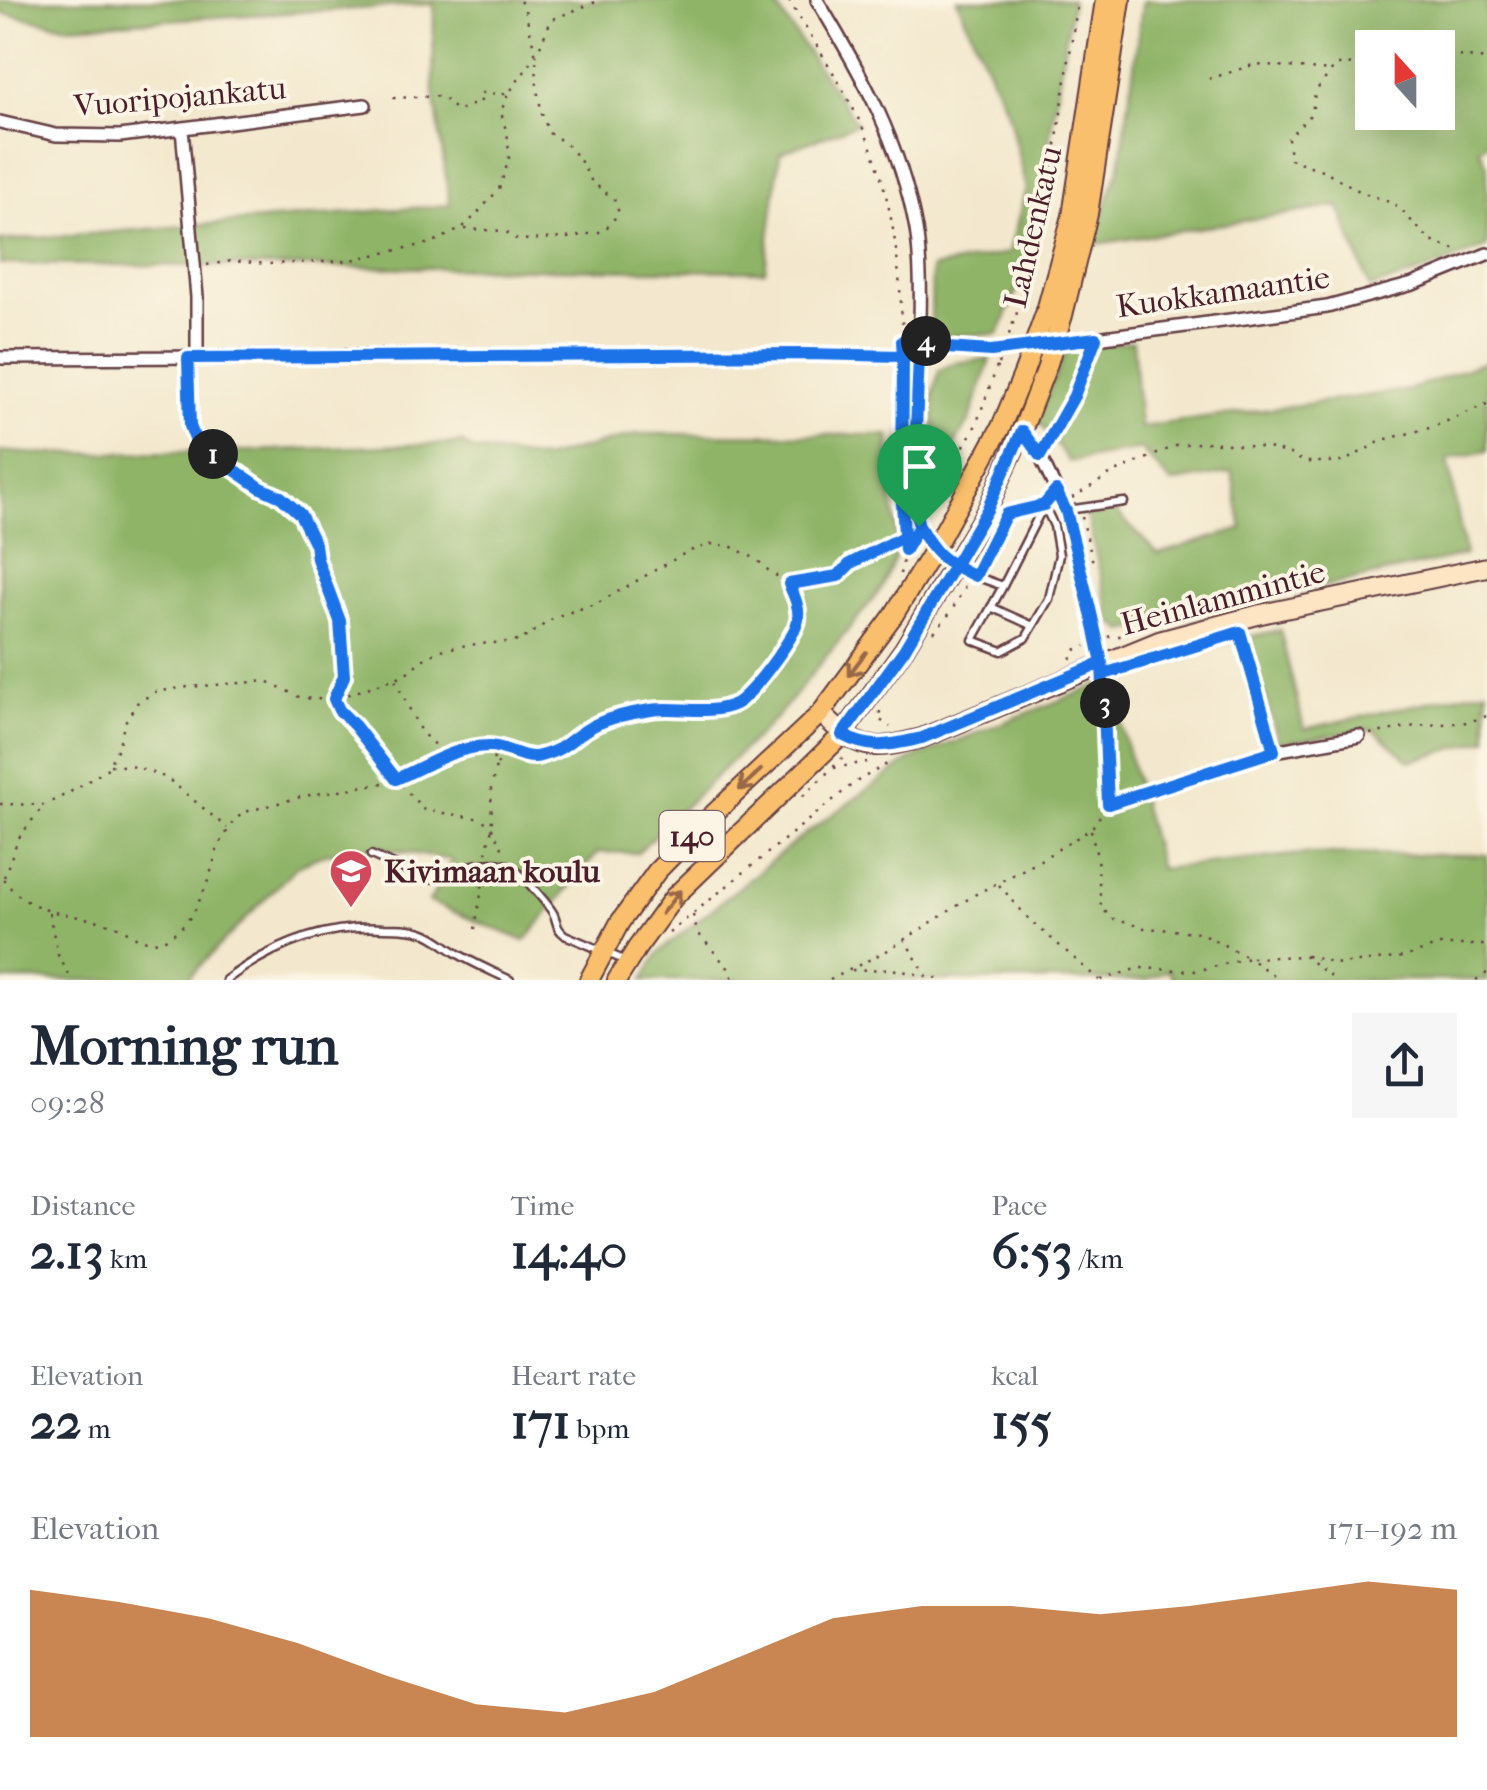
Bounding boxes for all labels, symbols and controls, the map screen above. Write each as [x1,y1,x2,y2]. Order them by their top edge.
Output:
north arrow [1355,30,1455,130]
map controls [1355,30,1455,130]
street label: Vuoripojankatu [71,69,288,125]
street label: Lahdenkatu [996,143,1070,311]
street label: Kuokkamaantie [1114,259,1332,325]
pin: 4 [901,316,951,366]
text: 4 [918,324,934,357]
pin [877,424,962,527]
pin: 1 [188,429,238,479]
text: 1 [208,437,218,470]
icon: arrive [892,439,947,494]
street label: Heinlammintie [1117,553,1329,643]
one-way arrow [846,650,867,677]
pin: 3 [1080,678,1130,728]
text: 3 [1099,686,1111,719]
one-way arrow [738,768,763,791]
road number: 140 [660,811,724,861]
school or university icon: Kivimaan koulu [328,848,374,909]
place label: Kivimaan koulu [384,853,601,890]
one-way arrow [660,890,682,916]
button: share [1352,1013,1457,1118]
text: Morning run [30,1014,338,1078]
text: 09:28 [30,1084,105,1121]
text: Distance [30,1189,135,1222]
text: Time [511,1189,574,1222]
text: Pace [991,1189,1047,1222]
text: 2.13 [30,1222,104,1281]
text: 14:40 [511,1222,627,1281]
text: 6:53 [991,1222,1073,1281]
text: km [104,1242,147,1275]
text: /km [1073,1242,1123,1275]
text: Elevation [30,1359,143,1392]
text: Heart rate [511,1359,636,1392]
text: kcal [991,1359,1038,1392]
text: 22 [30,1392,81,1451]
text: 171 [511,1392,570,1451]
text: 155 [991,1392,1052,1451]
text: m [81,1412,111,1445]
text: bpm [570,1412,630,1445]
text: Elevation [30,1510,159,1547]
text: 171–192 m [1327,1510,1457,1547]

